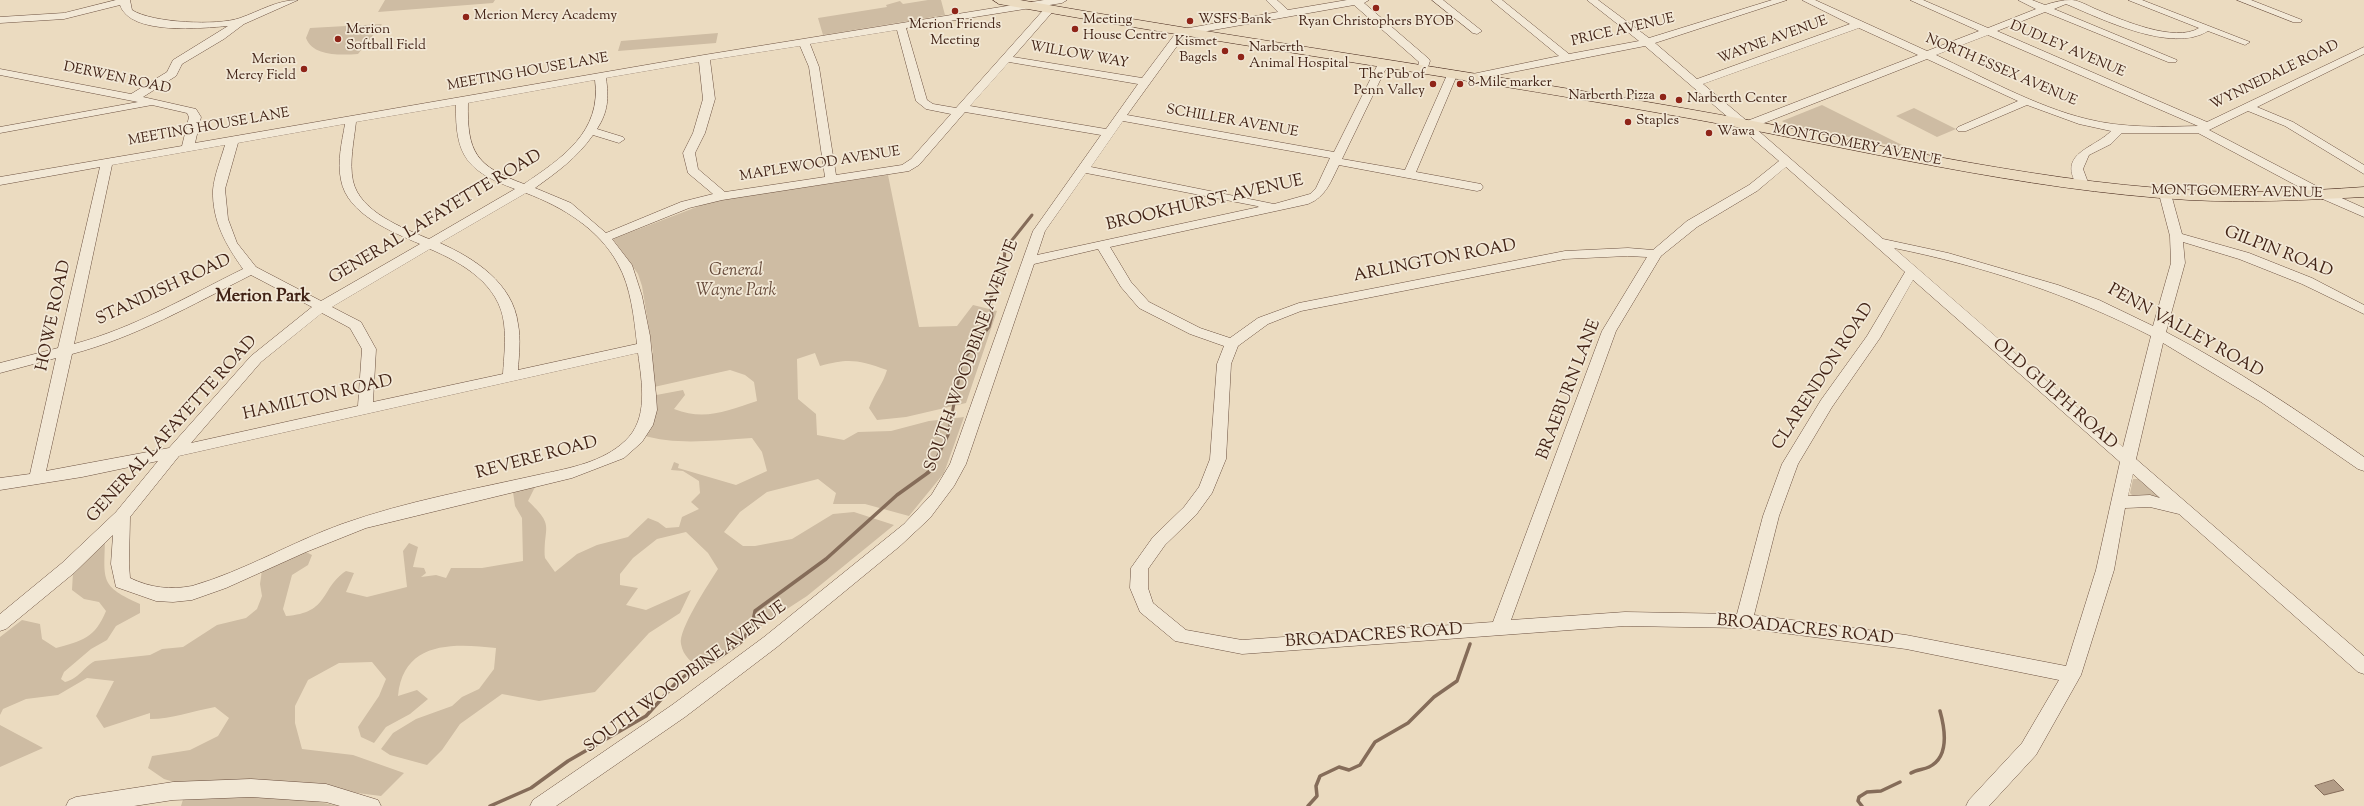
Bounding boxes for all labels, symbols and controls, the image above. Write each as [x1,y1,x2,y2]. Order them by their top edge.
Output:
marker: Ryan Christophers BYOB [1371,3,1381,13]
marker: Merion Friends Meeting [950,6,960,16]
place label: Merion Mercy Academy [474,9,617,25]
street label: PRICE AVENUE [1570,11,1676,51]
marker: Merion Mercy Academy [461,12,471,22]
place label: Meeting House Centre [1083,13,1167,46]
place label: WSFS Bank [1198,13,1272,29]
street label: WAYNE AVENUE [1716,13,1830,69]
place label: Ryan Christophers BYOB [1298,15,1454,31]
marker: WSFS Bank [1185,16,1195,26]
place label: Merion Friends Meeting [909,18,1001,50]
street label: DUDLEY AVENUE [2007,18,2127,82]
place label: Merion Softball Field [346,23,426,56]
marker: Meeting House Centre [1070,24,1080,34]
street label: NORTH ESSEX AVENUE [1923,31,2079,111]
marker: Merion Softball Field [333,34,343,44]
place label: Kismet Bagels [1175,35,1217,68]
street label: WYNNEDALE ROAD [2208,37,2342,115]
street label: WILLOW WAY [1028,39,1130,73]
place label: Narberth Animal Hospital [1249,41,1349,74]
marker: Kismet Bagels [1220,46,1230,56]
street label: MEETING HOUSE LANE [446,51,610,95]
marker: Narberth Animal Hospital [1236,52,1246,62]
place label: Merion Mercy Field [226,53,296,86]
street label: DERWEN ROAD [62,59,172,99]
marker: Merion Mercy Field [299,64,309,74]
place label: The Pub of Penn Valley [1354,68,1425,100]
place label: 8-Mile marker [1468,76,1552,92]
marker: The Pub of Penn Valley [1428,79,1438,89]
marker: 8-Mile marker [1455,79,1465,89]
place label: Narberth Pizza [1568,89,1655,105]
marker: Narberth Pizza [1658,92,1668,102]
place label: Narberth Center [1687,92,1787,108]
marker: Narberth Center [1674,95,1684,105]
street label: SCHILLER AVENUE [1165,102,1299,142]
street label: MEETING HOUSE LANE [127,106,291,150]
place label: Staples [1636,114,1679,130]
marker: Staples [1623,117,1633,127]
street label: MONTGOMERY AVENUE [1771,121,1943,171]
place label: Wawa [1717,125,1755,141]
marker: Wawa [1704,128,1714,138]
street label: MAPLEWOOD AVENUE [738,144,902,186]
street label: GENERAL LAFAYETTE ROAD [326,146,546,290]
street label: BROOKHURST AVENUE [1104,171,1306,237]
street label: MONTGOMERY AVENUE [2151,183,2323,203]
street label: GILPIN ROAD [2221,223,2335,283]
street label: ARLINGTON ROAD [1352,236,1518,288]
street label: SOUTH WOODBINE AVENUE [921,237,1025,475]
street label: STANDISH ROAD [93,251,235,331]
street label: HOWE ROAD [33,259,77,373]
park label: General Wayne Park [696,262,776,302]
street label: PENN VALLEY ROAD [2104,281,2266,383]
district label: Merion Park [215,287,311,309]
street label: CLARENDON ROAD [1769,300,1879,454]
street label: BRAEBURN LANE [1534,317,1606,463]
street label: GENERAL LAFAYETTE ROAD [84,332,262,528]
street label: OLD GULPH ROAD [1987,335,2121,455]
street label: HAMILTON ROAD [241,372,395,426]
street label: REVERE ROAD [474,433,600,485]
street label: SOUTH WOODBINE AVENUE [581,598,791,758]
street label: BROADACRES ROAD [1715,612,1895,650]
street label: BROADACRES ROAD [1284,621,1464,653]

